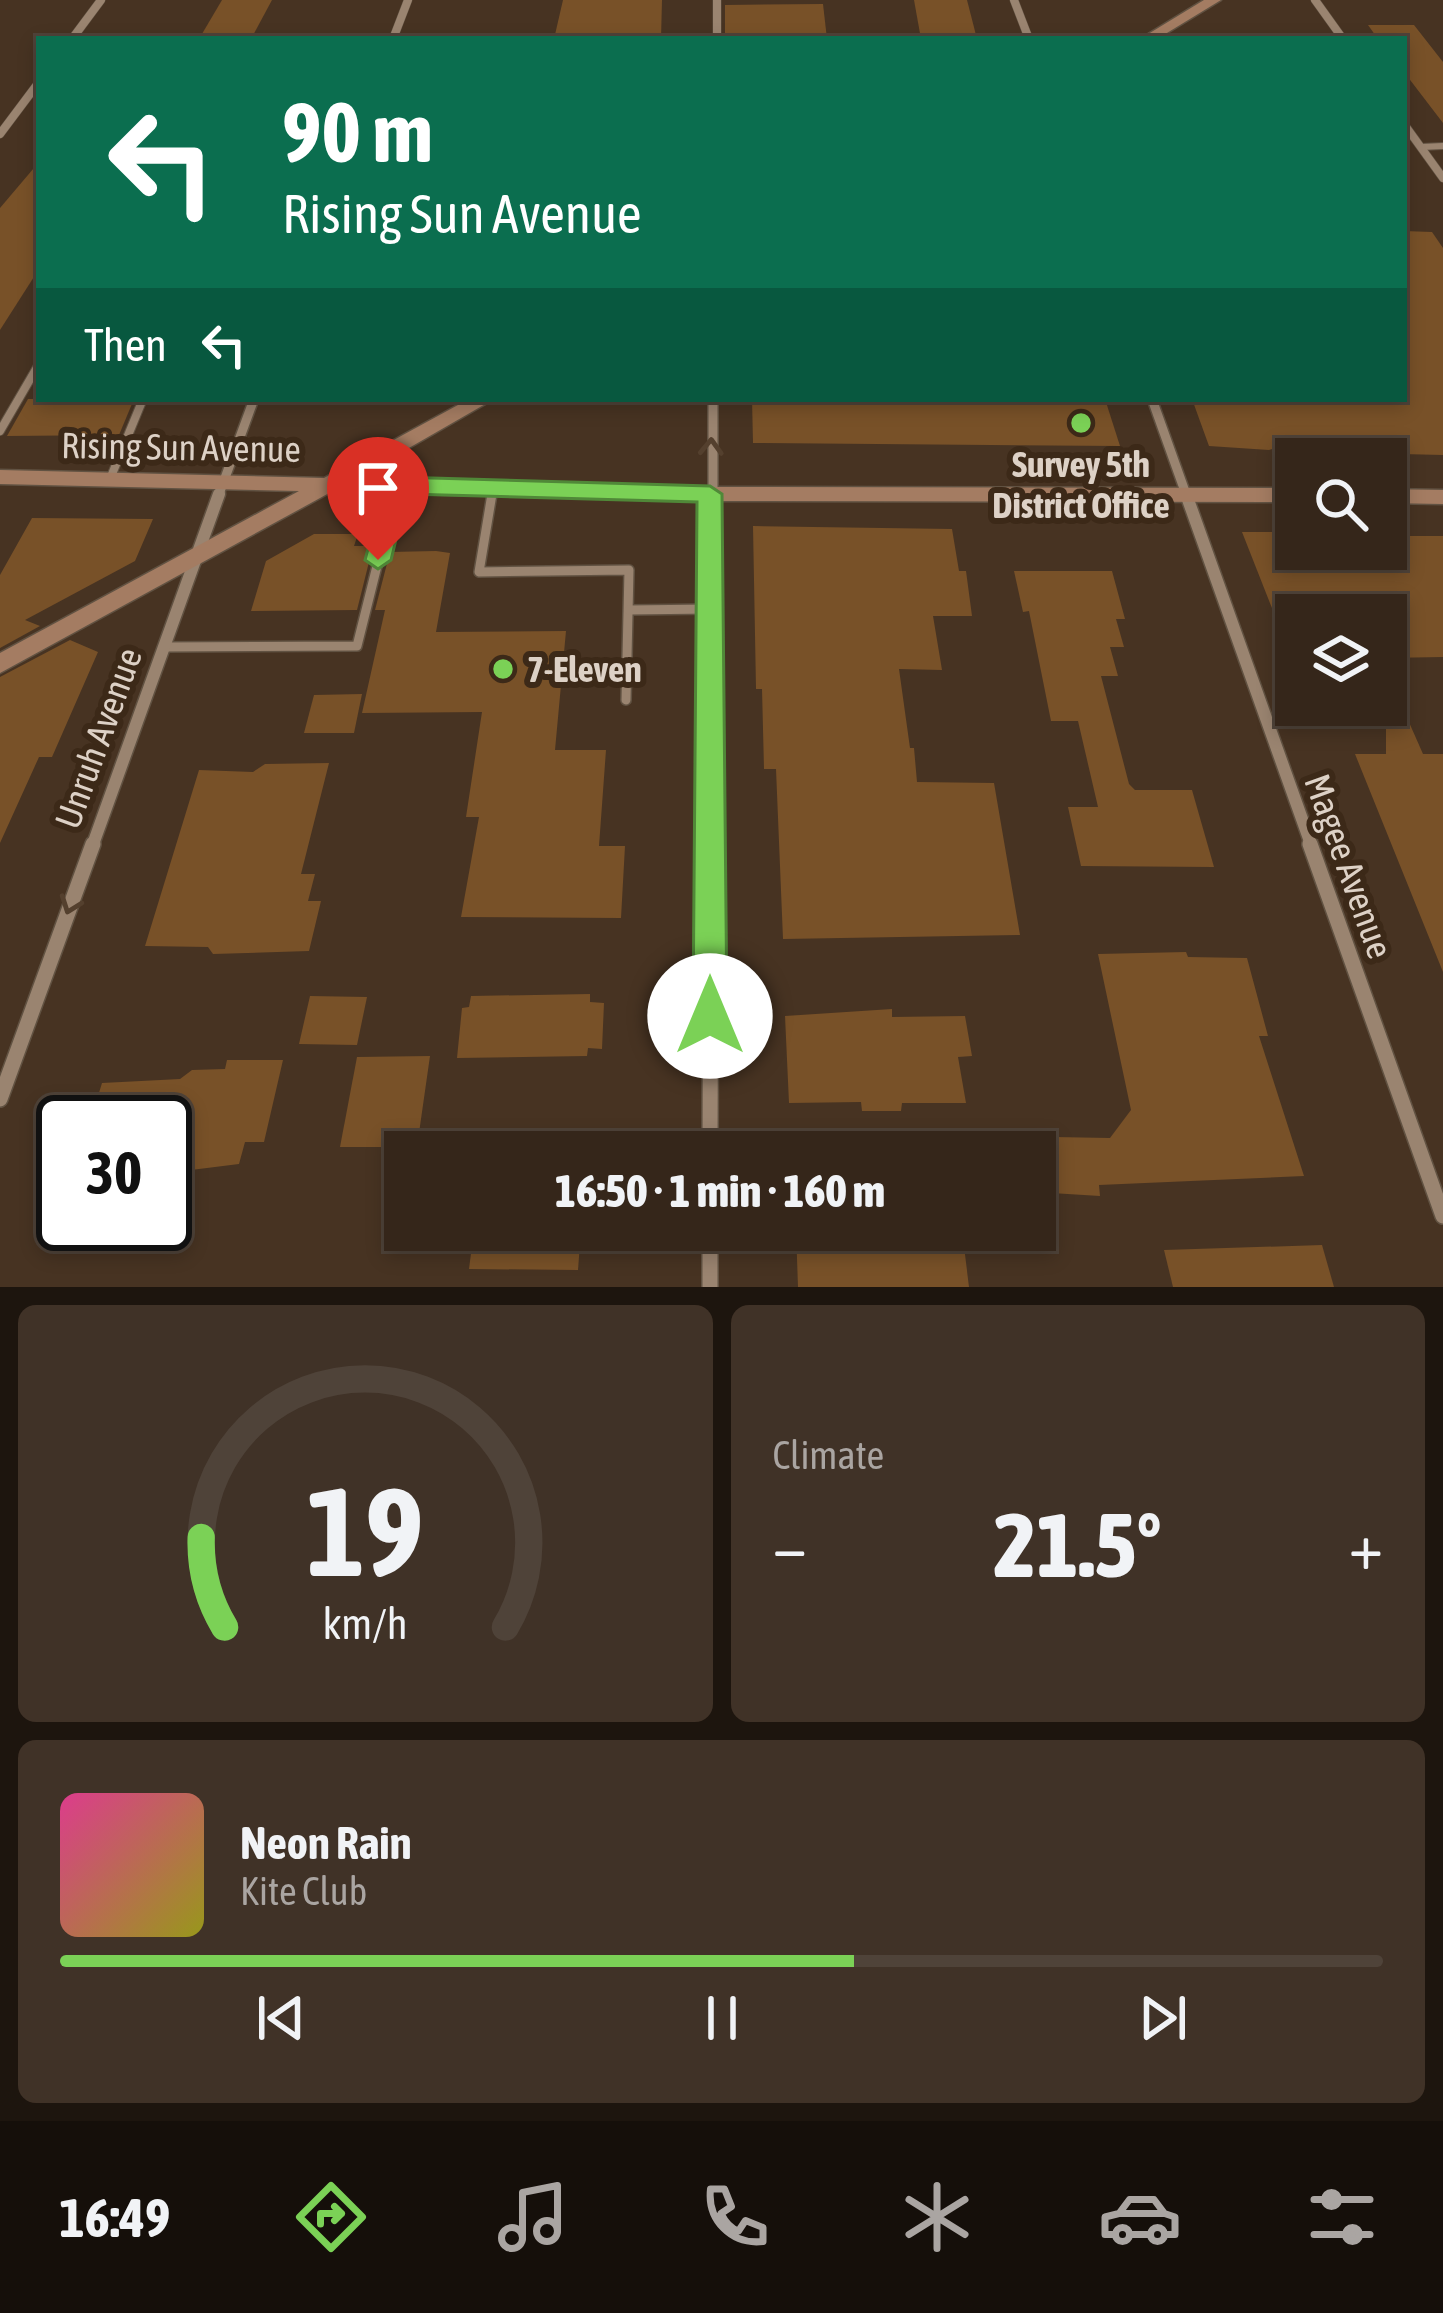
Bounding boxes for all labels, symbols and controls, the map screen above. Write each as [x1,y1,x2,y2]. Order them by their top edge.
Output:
icon: left [84,84,240,240]
text: 90 m [282,84,433,180]
text: Rising Sun Avenue [282,183,642,244]
icon: left [191,312,257,378]
text: Then [84,319,167,371]
marker: Survey 5th District Office [1068,410,1094,436]
street label: Rising Sun Avenue [61,424,301,470]
pin [327,437,429,560]
one-way arrow [698,437,724,456]
map controls [1275,438,1407,726]
button: search [1275,438,1407,570]
place label: Survey 5th District Office [992,443,1170,526]
icon: arrive [345,455,411,521]
button: layers [1275,594,1407,726]
street label: Unruh Avenue [46,642,150,834]
place label: 7-Eleven [527,648,642,690]
marker: 7-Eleven [490,656,516,682]
street label: Magee Avenue [1296,768,1402,964]
one-way arrow [59,894,84,915]
position arrow [647,953,773,1079]
speed limit sign: 30 [36,1095,192,1251]
text: 16:50 · 1 min · 160 m [555,1165,885,1217]
text: Climate [773,1433,884,1477]
text: 19 [307,1459,424,1602]
text: 21.5° [994,1493,1162,1596]
text: − [773,1507,807,1583]
text: + [1349,1507,1383,1583]
text: km/h [323,1598,408,1647]
text: Neon Rain [240,1817,412,1869]
text: Kite Club [240,1869,367,1913]
icon: previous [248,1985,314,2051]
icon: pause [689,1985,755,2051]
icon: next [1130,1985,1196,2051]
icon: directions [289,2175,373,2259]
icon: music [491,2175,575,2259]
icon: phone [693,2175,777,2259]
icon: climate [895,2175,979,2259]
icon: car [1098,2175,1182,2259]
icon: filters [1300,2175,1384,2259]
text: 16:49 [59,2187,170,2248]

